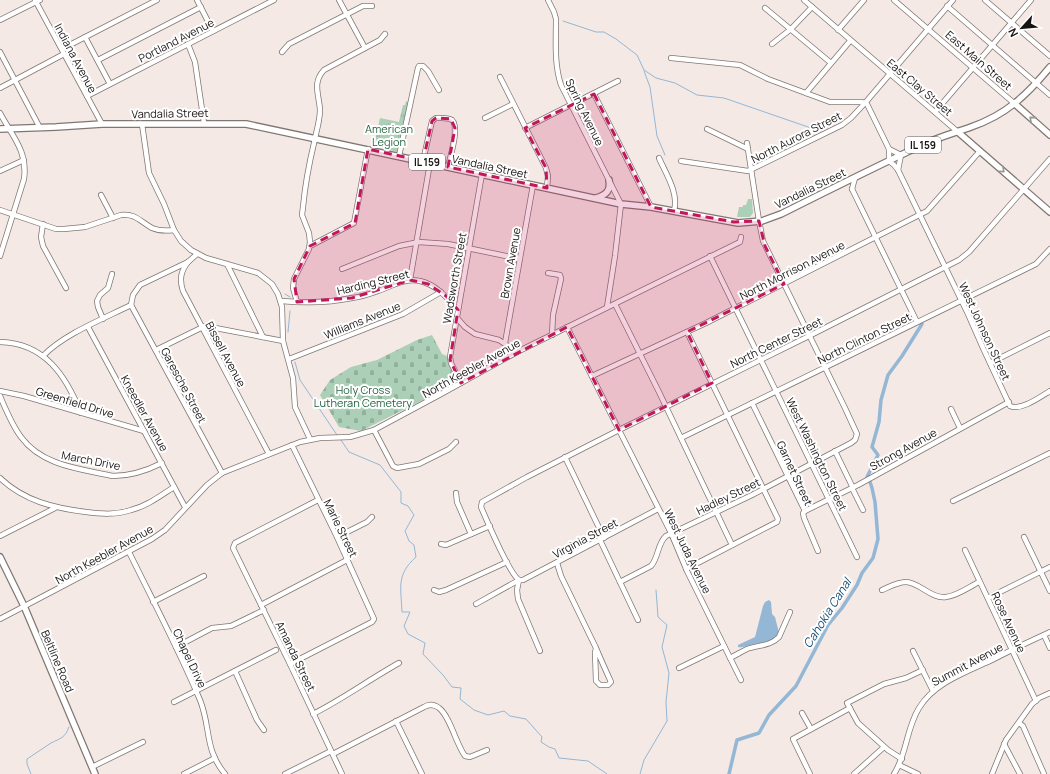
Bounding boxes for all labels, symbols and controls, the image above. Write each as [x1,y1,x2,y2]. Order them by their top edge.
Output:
north arrow [1002,8,1042,48]
street label: Portland Avenue [136,14,217,66]
street label: Indiana Avenue [51,21,101,96]
text: N [1004,26,1021,40]
street label: East Main Street [942,27,1016,93]
street label: East Clay Street [884,55,956,119]
street label: Spring Avenue [562,76,608,148]
street label: Vandalia Street [131,105,209,121]
street label: North Aurora Street [748,108,844,166]
one-way arrow [1030,117,1037,124]
park label: American Legion [365,121,413,149]
road number: IL 159 [905,137,941,153]
street label: Vandalia Street [451,151,529,181]
road number: IL 159 [409,154,445,170]
street label: Vandalia Street [772,164,848,212]
one-way arrow [997,166,1004,173]
street label: Brown Avenue [496,226,524,300]
street label: Wadsworth Street [439,231,469,325]
street label: North Morrison Avenue [737,237,848,303]
street label: Harding Street [335,266,411,298]
street label: West Johnson Street [956,280,1014,382]
street label: Williams Avenue [321,298,403,342]
street label: North Clinton Street [815,309,913,367]
street label: North Center Street [727,313,825,371]
street label: Bissell Avenue [202,319,250,390]
street label: North Keebler Avenue [420,335,523,401]
street label: Garesche Street [158,345,210,425]
street label: Kneedler Avenue [118,372,172,454]
park label: Holy Cross Lutheran Cemetery [314,382,412,410]
street label: Greenfield Drive [34,383,116,421]
street label: West Washington Street [783,395,851,513]
street label: Strong Avenue [867,424,940,474]
street label: Garnet Street [773,438,817,508]
street label: March Drive [60,447,122,473]
street label: Hadley Street [694,474,762,518]
street label: Marie Street [320,496,362,560]
street label: West Juda Avenue [661,506,715,596]
street label: Virginia Street [550,515,620,561]
street label: North Keebler Avenue [53,521,156,587]
water label: Cahokia Canal [799,573,856,651]
street label: Rose Avenue [988,589,1030,655]
street label: Amanda Street [273,619,319,693]
street label: Chapel Drive [170,626,211,691]
street label: Beltline Road [38,627,78,695]
street label: Summit Avenue [929,639,1006,689]

